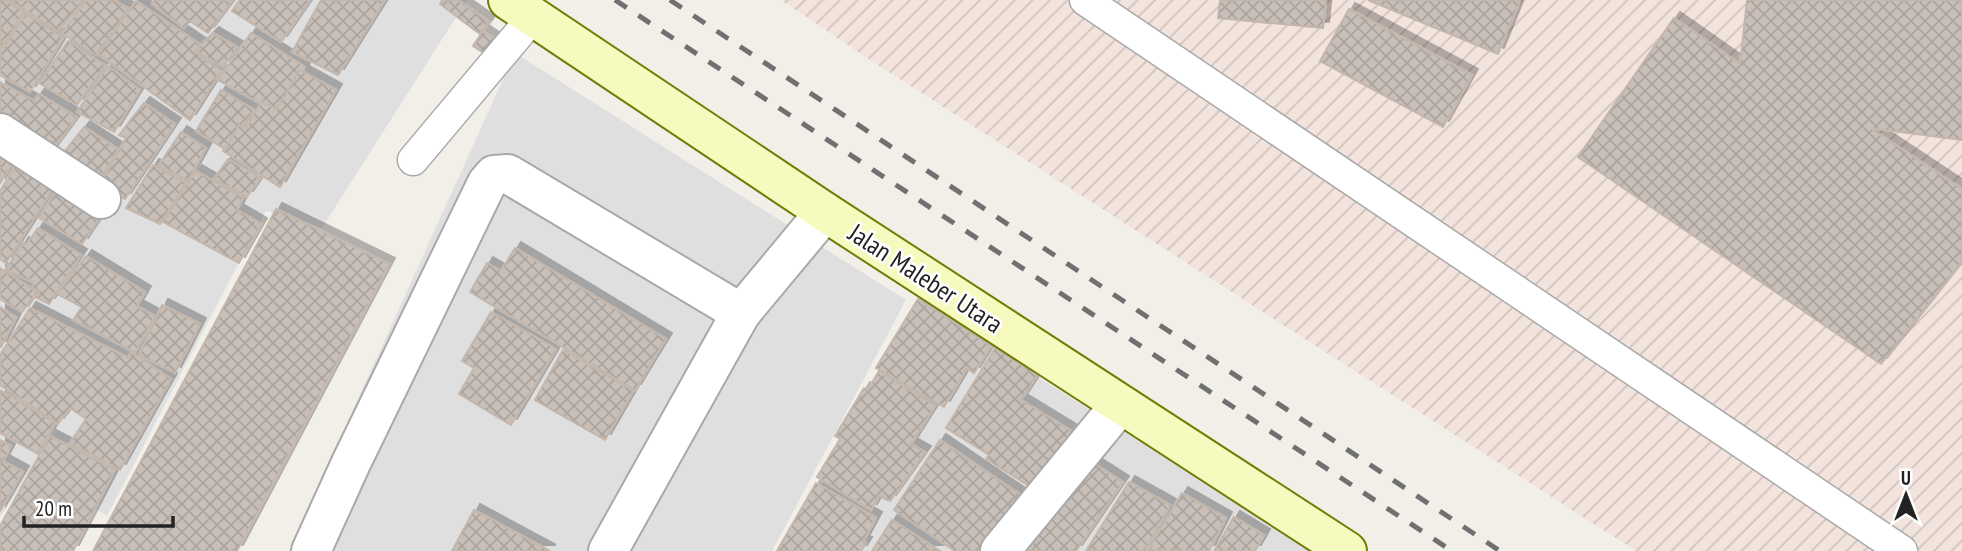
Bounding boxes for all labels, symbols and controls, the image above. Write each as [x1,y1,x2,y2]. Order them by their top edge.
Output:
street label: Jalan Maleber Utara [842,215,1009,340]
north arrow [1871,460,1941,530]
text: U [1901,466,1911,490]
scale bar [24,484,173,528]
text: 20 m [35,495,72,522]

